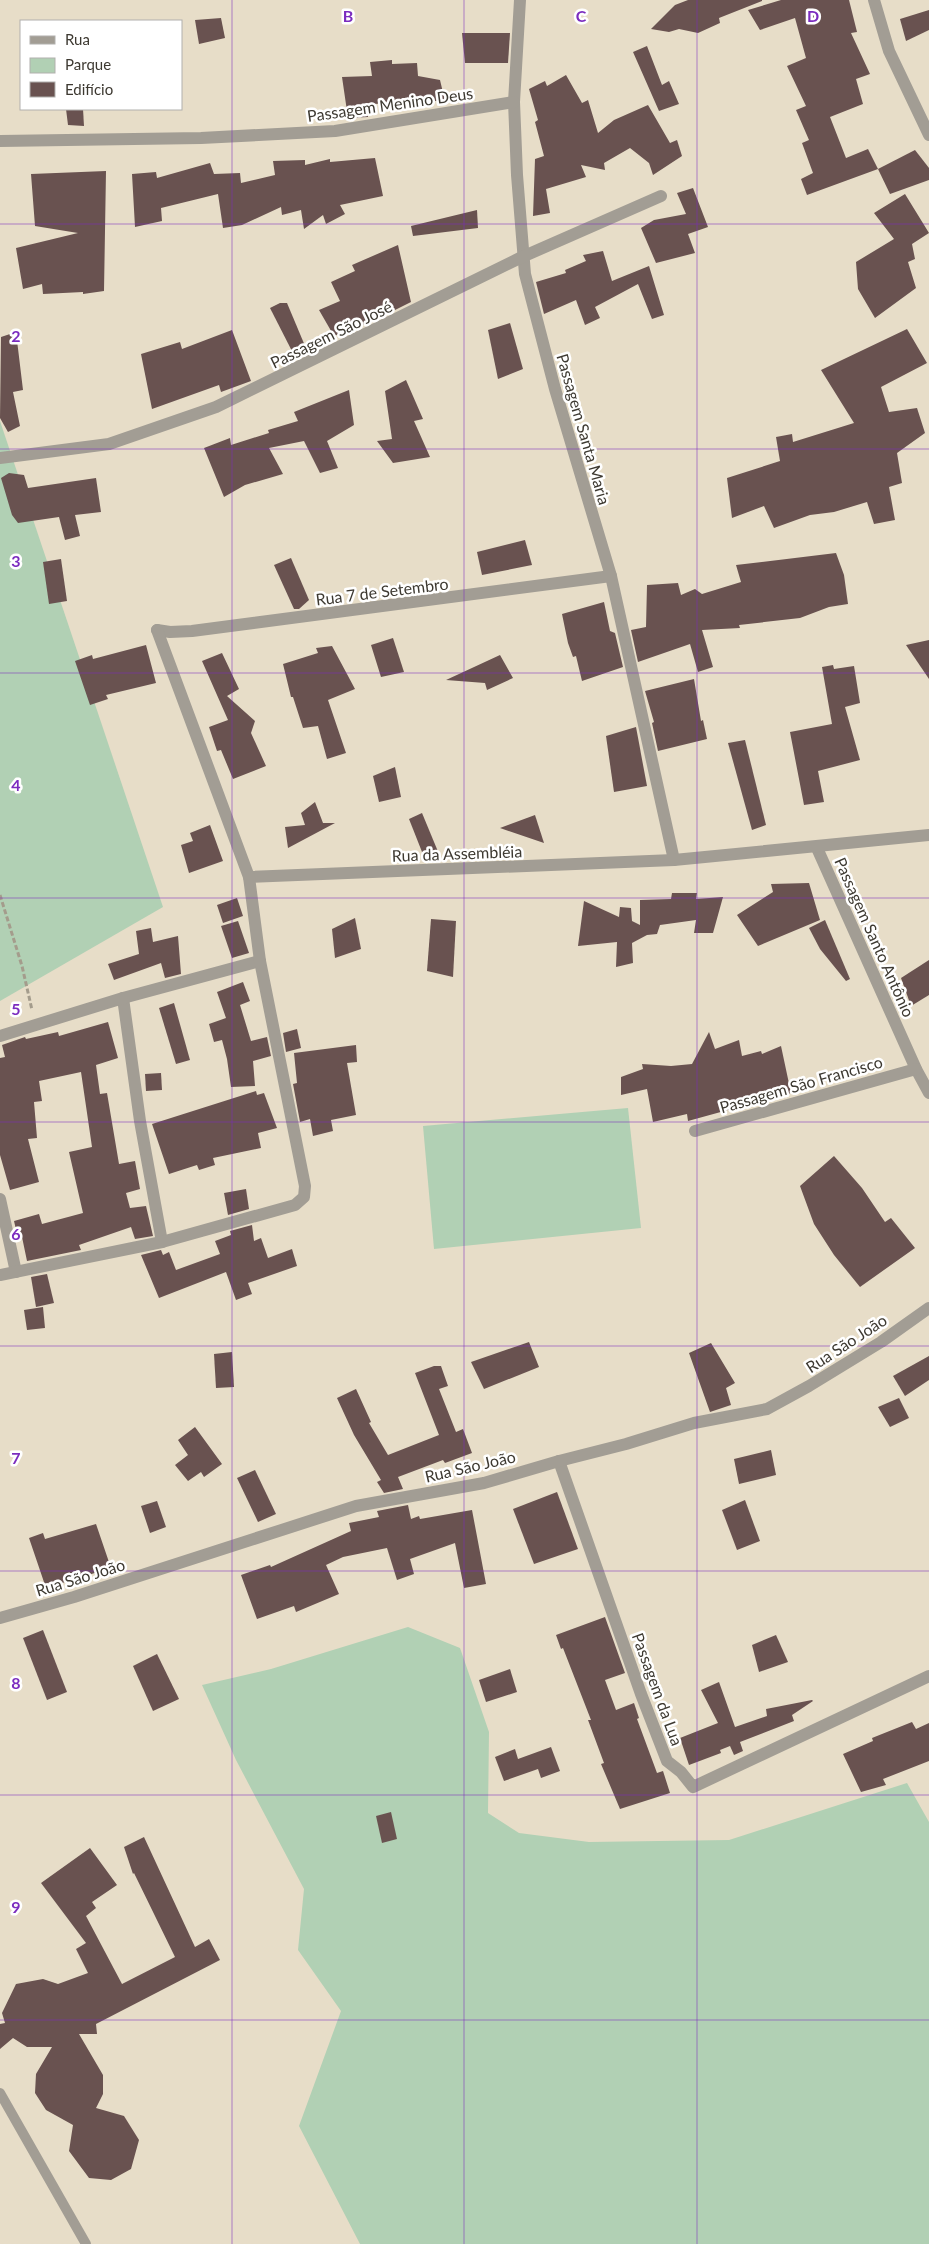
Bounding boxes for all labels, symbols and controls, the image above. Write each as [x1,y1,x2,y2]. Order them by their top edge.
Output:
text: B [343,6,353,25]
text: C [576,6,587,25]
text: D [807,6,819,25]
legend [20,20,182,110]
text: Rua [65,30,90,48]
text: Parque [65,55,111,73]
text: Edifício [65,80,113,98]
street label: Passagem Menino Deus [306,83,474,125]
street label: Passagem São José [267,296,395,372]
text: 2 [11,326,21,345]
street label: Passagem Santa Maria [553,351,615,507]
text: 3 [11,551,21,570]
street label: Rua 7 de Setembro [315,573,449,609]
text: 4 [11,775,21,794]
street label: Rua da Assembléia [391,841,523,865]
street label: Passagem Santo Antônio [831,854,919,1020]
text: 5 [11,999,21,1018]
street label: Passagem São Francisco [717,1052,885,1116]
text: 6 [11,1224,21,1243]
street label: Rua São João [802,1310,890,1376]
street label: Rua São João [423,1446,517,1486]
text: 7 [11,1448,21,1467]
street label: Rua São João [33,1554,127,1600]
street label: Passagem da Lua [629,1630,687,1748]
text: 8 [11,1673,21,1692]
text: 9 [11,1897,21,1916]

